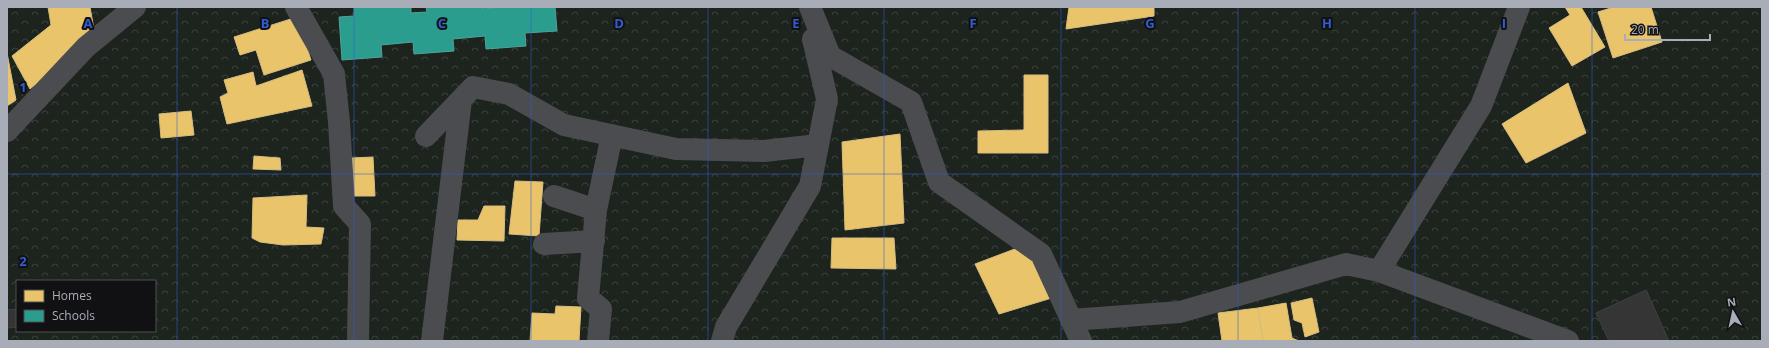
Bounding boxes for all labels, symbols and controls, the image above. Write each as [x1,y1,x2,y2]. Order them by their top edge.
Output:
text: A [84,14,93,32]
text: B [261,14,270,32]
text: C [438,14,446,32]
text: D [614,14,624,32]
text: E [792,14,800,32]
text: F [969,14,977,32]
text: G [1145,14,1155,32]
text: H [1322,14,1332,32]
text: I [1502,14,1506,32]
scale bar [1625,16,1710,42]
text: 20 m [1631,21,1659,38]
text: 1 [19,78,27,96]
text: 2 [19,252,27,270]
legend [16,280,156,332]
text: Homes [52,287,92,304]
north arrow [1713,292,1753,332]
text: N [1726,294,1737,310]
text: Schools [52,307,95,324]

